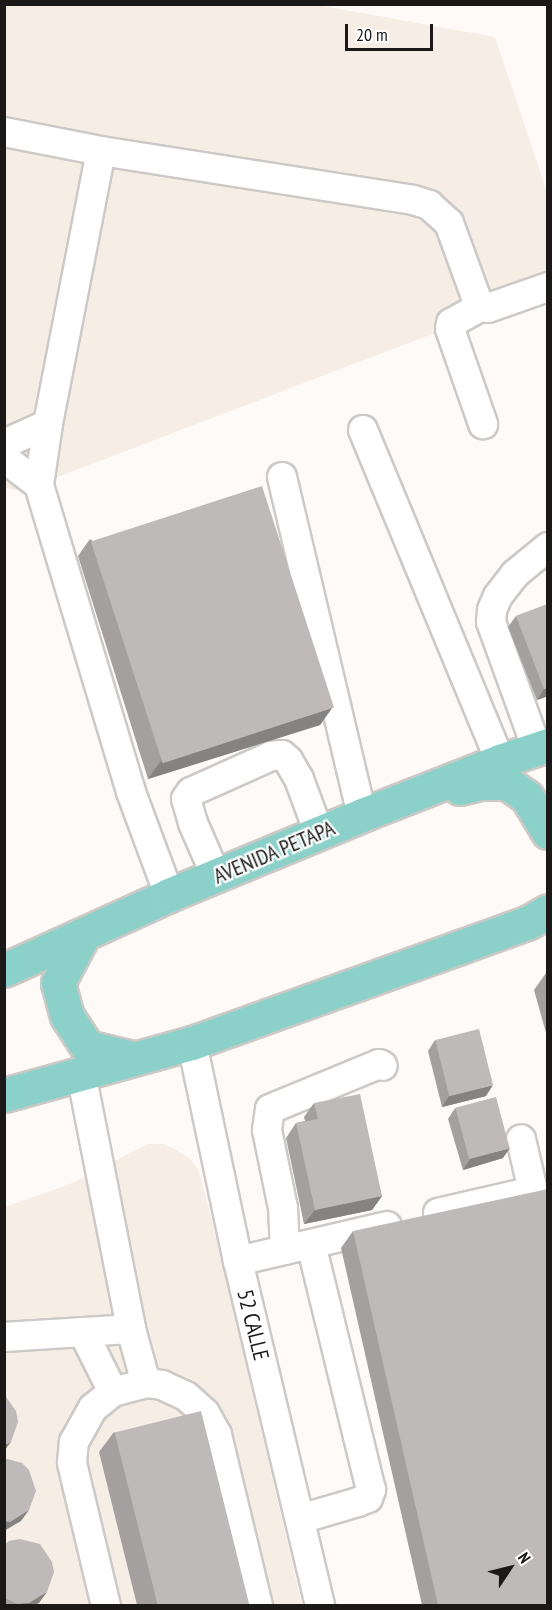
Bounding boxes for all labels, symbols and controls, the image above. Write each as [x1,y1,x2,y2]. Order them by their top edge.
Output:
scale bar [348,12,436,50]
text: 20 m [356,23,388,46]
street label: AVENIDA PETAPA [209,814,339,890]
street label: 52 CALLE [231,1287,275,1363]
north arrow [480,1538,540,1598]
text: N [514,1548,535,1567]

